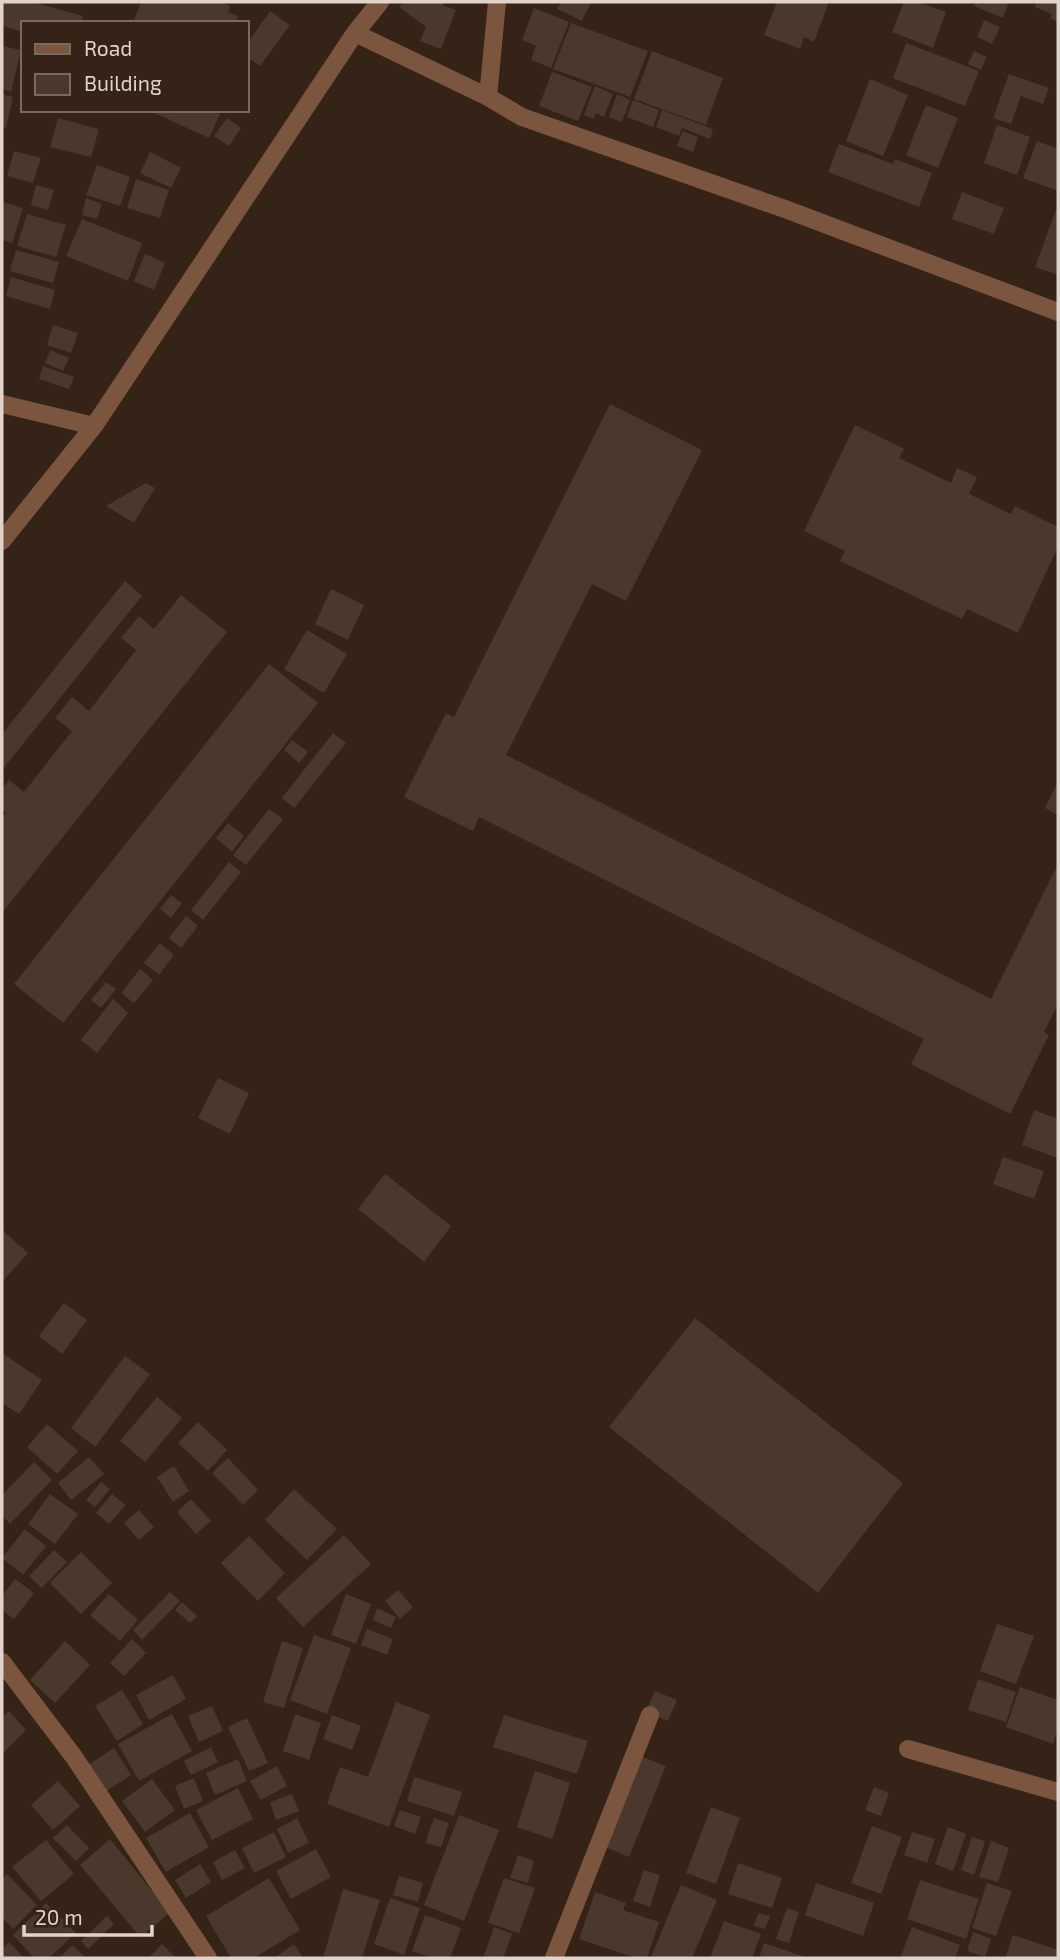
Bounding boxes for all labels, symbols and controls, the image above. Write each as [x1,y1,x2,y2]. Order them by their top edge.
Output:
legend [21,21,248,112]
text: Road [84,35,132,60]
text: Building [84,70,162,95]
scale bar [24,1894,152,1938]
text: 20 m [35,1904,83,1929]

